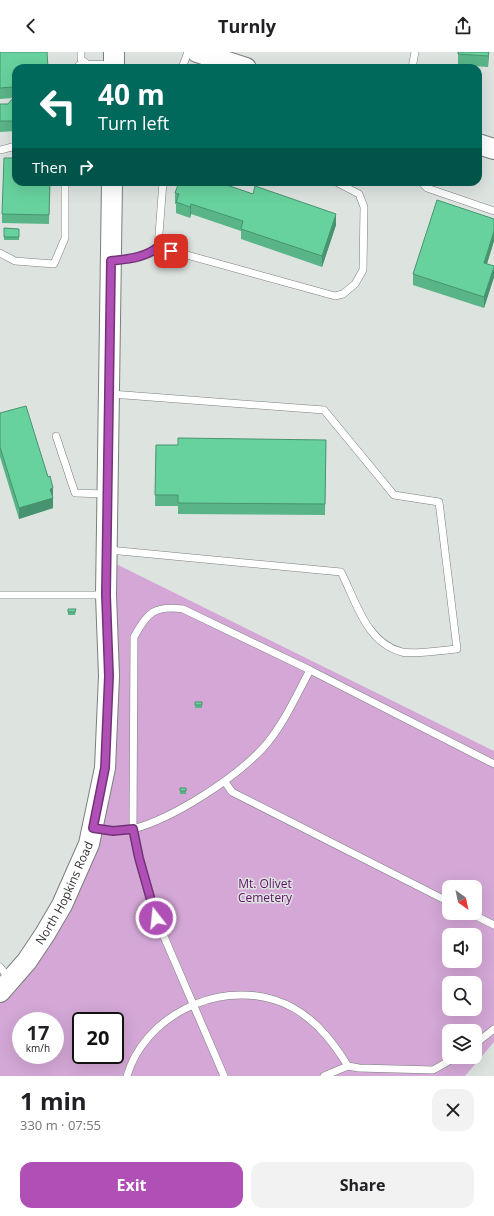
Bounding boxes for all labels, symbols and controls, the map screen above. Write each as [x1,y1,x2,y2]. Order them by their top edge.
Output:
text: Turnly [218,14,276,38]
icon: back [20,15,42,37]
icon: share [452,15,474,37]
text: 40 m [98,75,165,113]
icon: left [32,80,84,132]
text: Turn left [98,111,169,135]
icon: right [75,156,97,178]
text: Then [32,157,67,177]
pin [154,234,188,268]
icon: arrive [160,240,182,262]
street label: North Hopkins Road [31,839,97,948]
park label: Mt. Olivet Cemetery [238,875,293,906]
north arrow [442,880,482,920]
map controls [442,880,482,1064]
position arrow [135,897,177,939]
button: sound [442,928,482,968]
button: search [442,976,482,1016]
speed limit sign: 20 [72,1012,124,1064]
text: 17 [27,1019,49,1046]
button: layers [442,1024,482,1064]
text: km/h [26,1041,50,1055]
text: 1 min [20,1084,87,1117]
button: close [432,1089,474,1131]
text: 330 m · 07:55 [20,1116,101,1134]
button: Exit [20,1162,243,1208]
button: Share [251,1162,474,1208]

